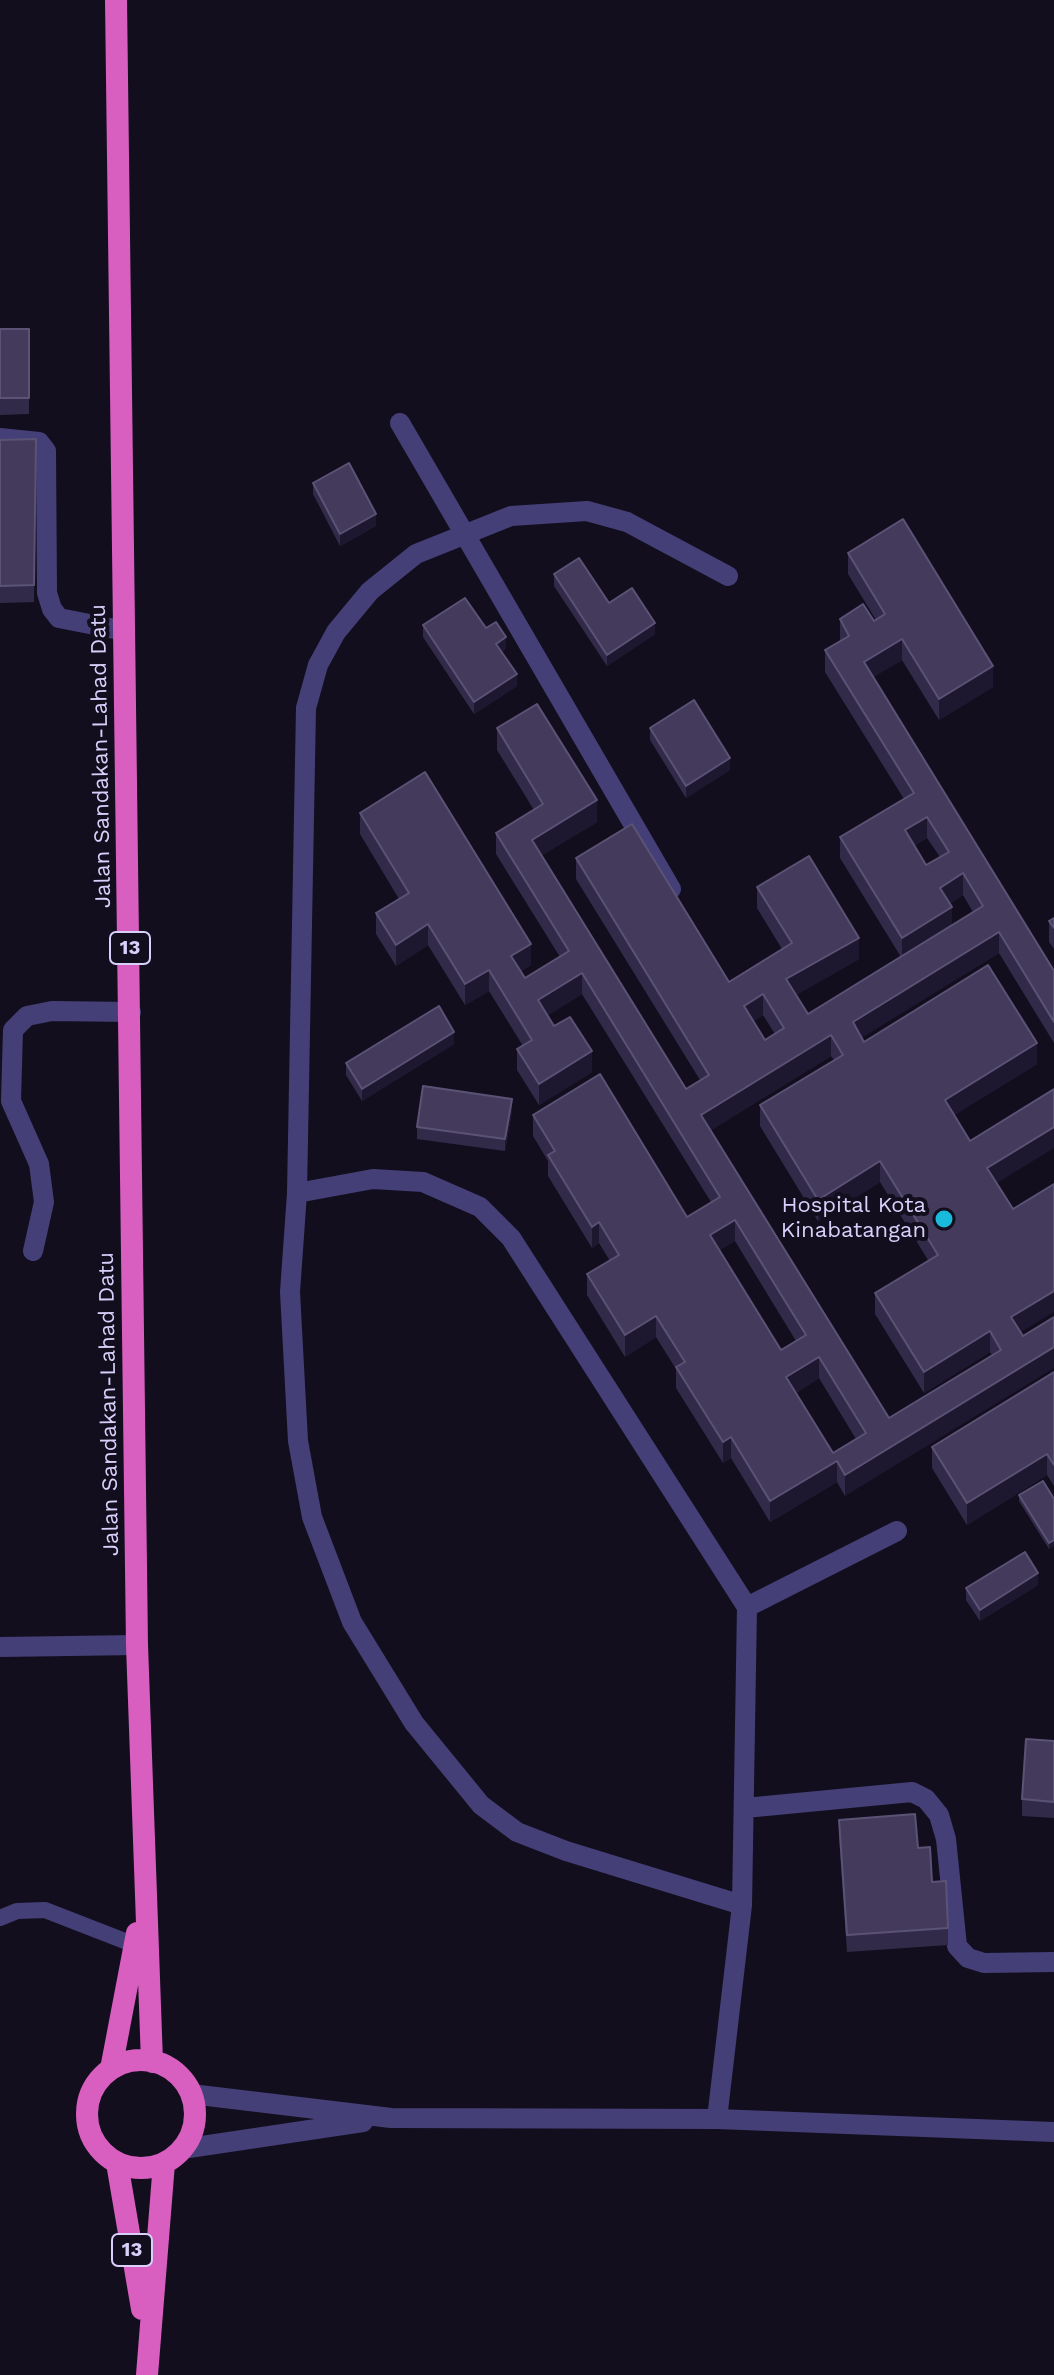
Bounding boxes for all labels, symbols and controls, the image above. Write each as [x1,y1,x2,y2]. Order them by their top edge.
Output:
street label: Jalan Sandakan-Lahad Datu [85,604,117,908]
road number: 13 [110,932,150,964]
place label: Hospital Kota Kinabatangan [781,1193,926,1244]
marker: Hospital Kota Kinabatangan [933,1208,955,1230]
street label: Jalan Sandakan-Lahad Datu [93,1252,125,1556]
road number: 13 [112,2234,152,2266]

